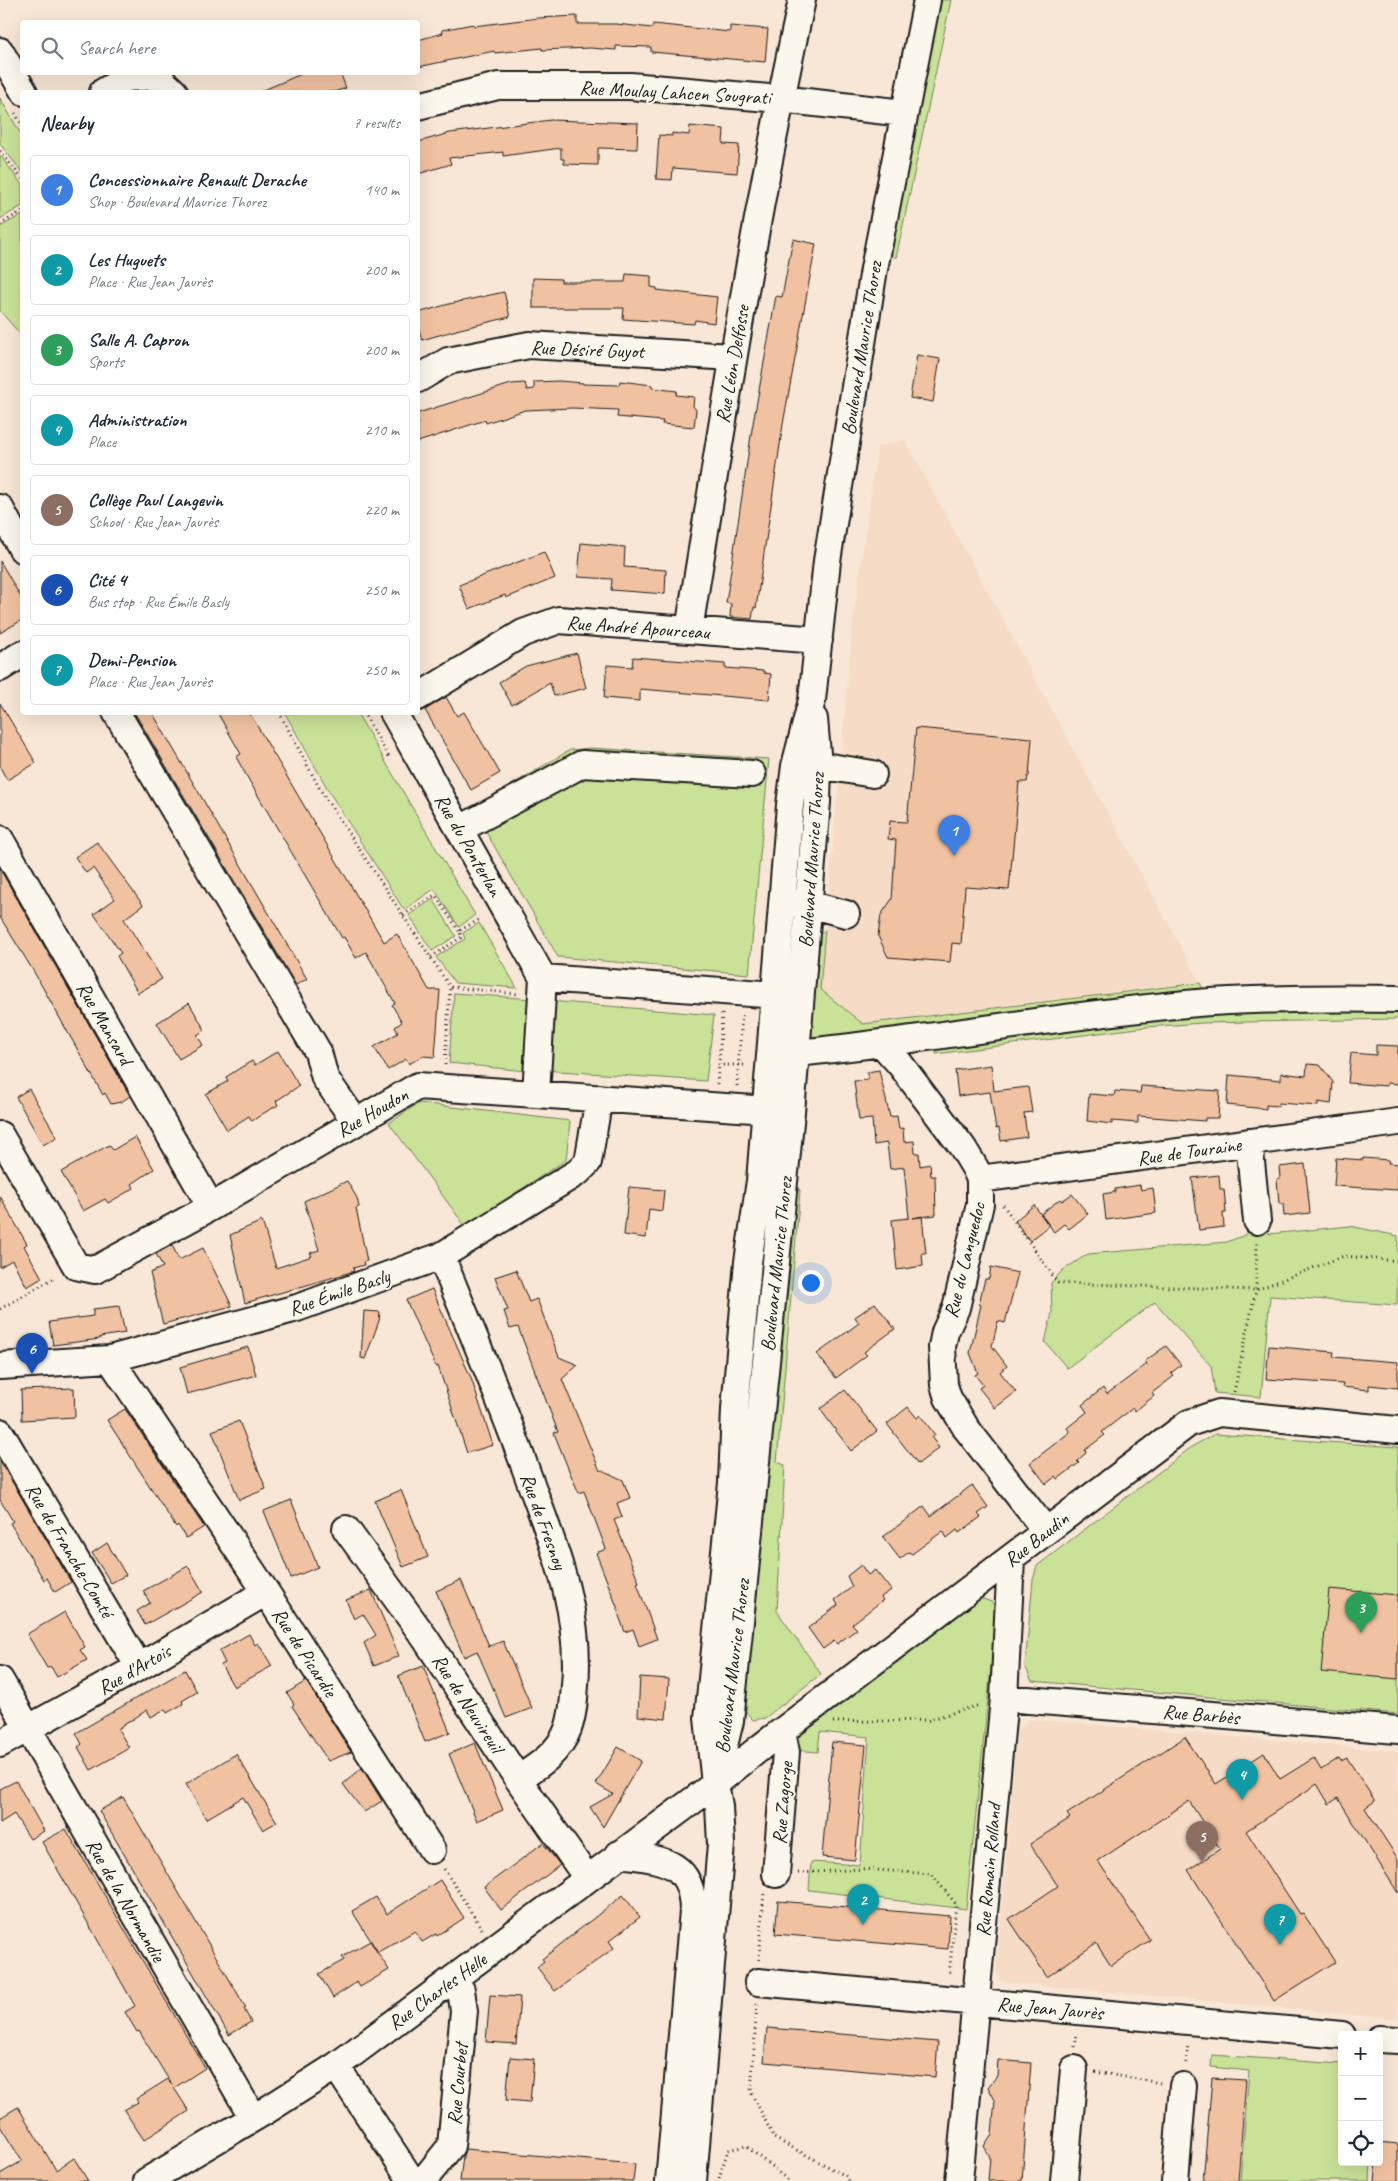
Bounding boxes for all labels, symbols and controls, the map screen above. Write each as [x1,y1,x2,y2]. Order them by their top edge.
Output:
search box [20,20,420,75]
icon: search [38,34,66,62]
text: Search here [78,36,155,60]
street label: Rue Moulay Lahcen Sougrati [579,75,774,110]
text: Nearby [40,110,93,136]
text: 7 results [353,113,400,133]
text: Concessionnaire Renault Derache [88,168,306,192]
text: 1 [53,180,61,200]
text: 140 m [365,180,399,200]
text: Shop · Boulevard Maurice Thorez [88,192,266,212]
text: Les Huguets [88,248,165,272]
street label: Boulevard Maurice Thorez [835,258,888,437]
text: 2 [53,260,61,280]
text: 200 m [365,260,399,280]
text: Place · Rue Jean Jaurès [88,272,212,292]
street label: Rue Léon Delfosse [710,302,755,425]
text: Salle A. Capron [88,328,189,352]
street label: Rue Désiré Guyot [530,335,647,364]
text: 3 [53,340,61,360]
text: 200 m [365,340,399,360]
text: Sports [88,352,124,372]
text: Administration [88,408,187,432]
text: 4 [53,420,61,440]
text: 210 m [365,420,399,440]
text: Place [88,432,116,452]
text: Collège Paul Langevin [88,488,223,512]
text: 5 [54,500,60,520]
text: 220 m [365,500,399,520]
text: School · Rue Jean Jaurès [88,512,218,532]
text: Cité 4 [88,568,126,592]
text: 6 [53,580,61,600]
text: 250 m [365,580,399,600]
text: Bus stop · Rue Émile Basly [88,592,229,612]
street label: Rue André Apourceau [566,610,712,645]
text: Demi-Pension [88,648,176,672]
text: 7 [53,660,61,680]
text: 250 m [365,660,399,680]
text: Place · Rue Jean Jaurès [88,672,212,692]
street label: Boulevard Maurice Thorez [793,770,830,948]
street label: Rue du Ponterlan [429,789,509,902]
pin: 1 [938,815,970,856]
street label: Rue Mansard [71,978,140,1072]
street label: Rue Houdon [332,1081,413,1143]
street label: Rue de Touraine [1136,1132,1244,1171]
street label: Boulevard Maurice Thorez [755,1174,798,1353]
street label: Rue du Languedoc [938,1199,991,1320]
street label: Rue Émile Basly [285,1263,394,1321]
your location [798,1270,824,1296]
pin: 6 [16,1333,48,1374]
street label: Rue de Fresnoy [515,1470,573,1574]
street label: Rue de Franche-Comté [20,1479,121,1625]
street label: Rue Baudin [999,1506,1074,1572]
street label: Boulevard Maurice Thorez [709,1576,756,1755]
pin: 3 [1345,1592,1377,1633]
street label: Rue de Picardie [266,1603,344,1703]
street label: Rue d'Artois [93,1637,177,1700]
street label: Rue de Neuvireuil [426,1649,511,1760]
street label: Rue Barbès [1162,1699,1242,1730]
street label: Rue Zagorge [766,1759,799,1845]
pin: 4 [1226,1759,1258,1800]
street label: Rue Romain Rolland [970,1799,1007,1938]
pin: 5 [1186,1821,1218,1862]
street label: Rue de la Normandie [80,1834,172,1967]
pin: 2 [847,1884,879,1925]
pin: 7 [1264,1904,1296,1945]
street label: Rue Charles Helle [383,1946,493,2036]
street label: Rue Jean Jaurès [996,1991,1106,2026]
map controls [1338,2031,1383,2166]
button: + [1338,2031,1383,2076]
street label: Rue Courbet [441,2039,474,2126]
button: − [1338,2076,1383,2121]
button: locate [1338,2121,1383,2166]

